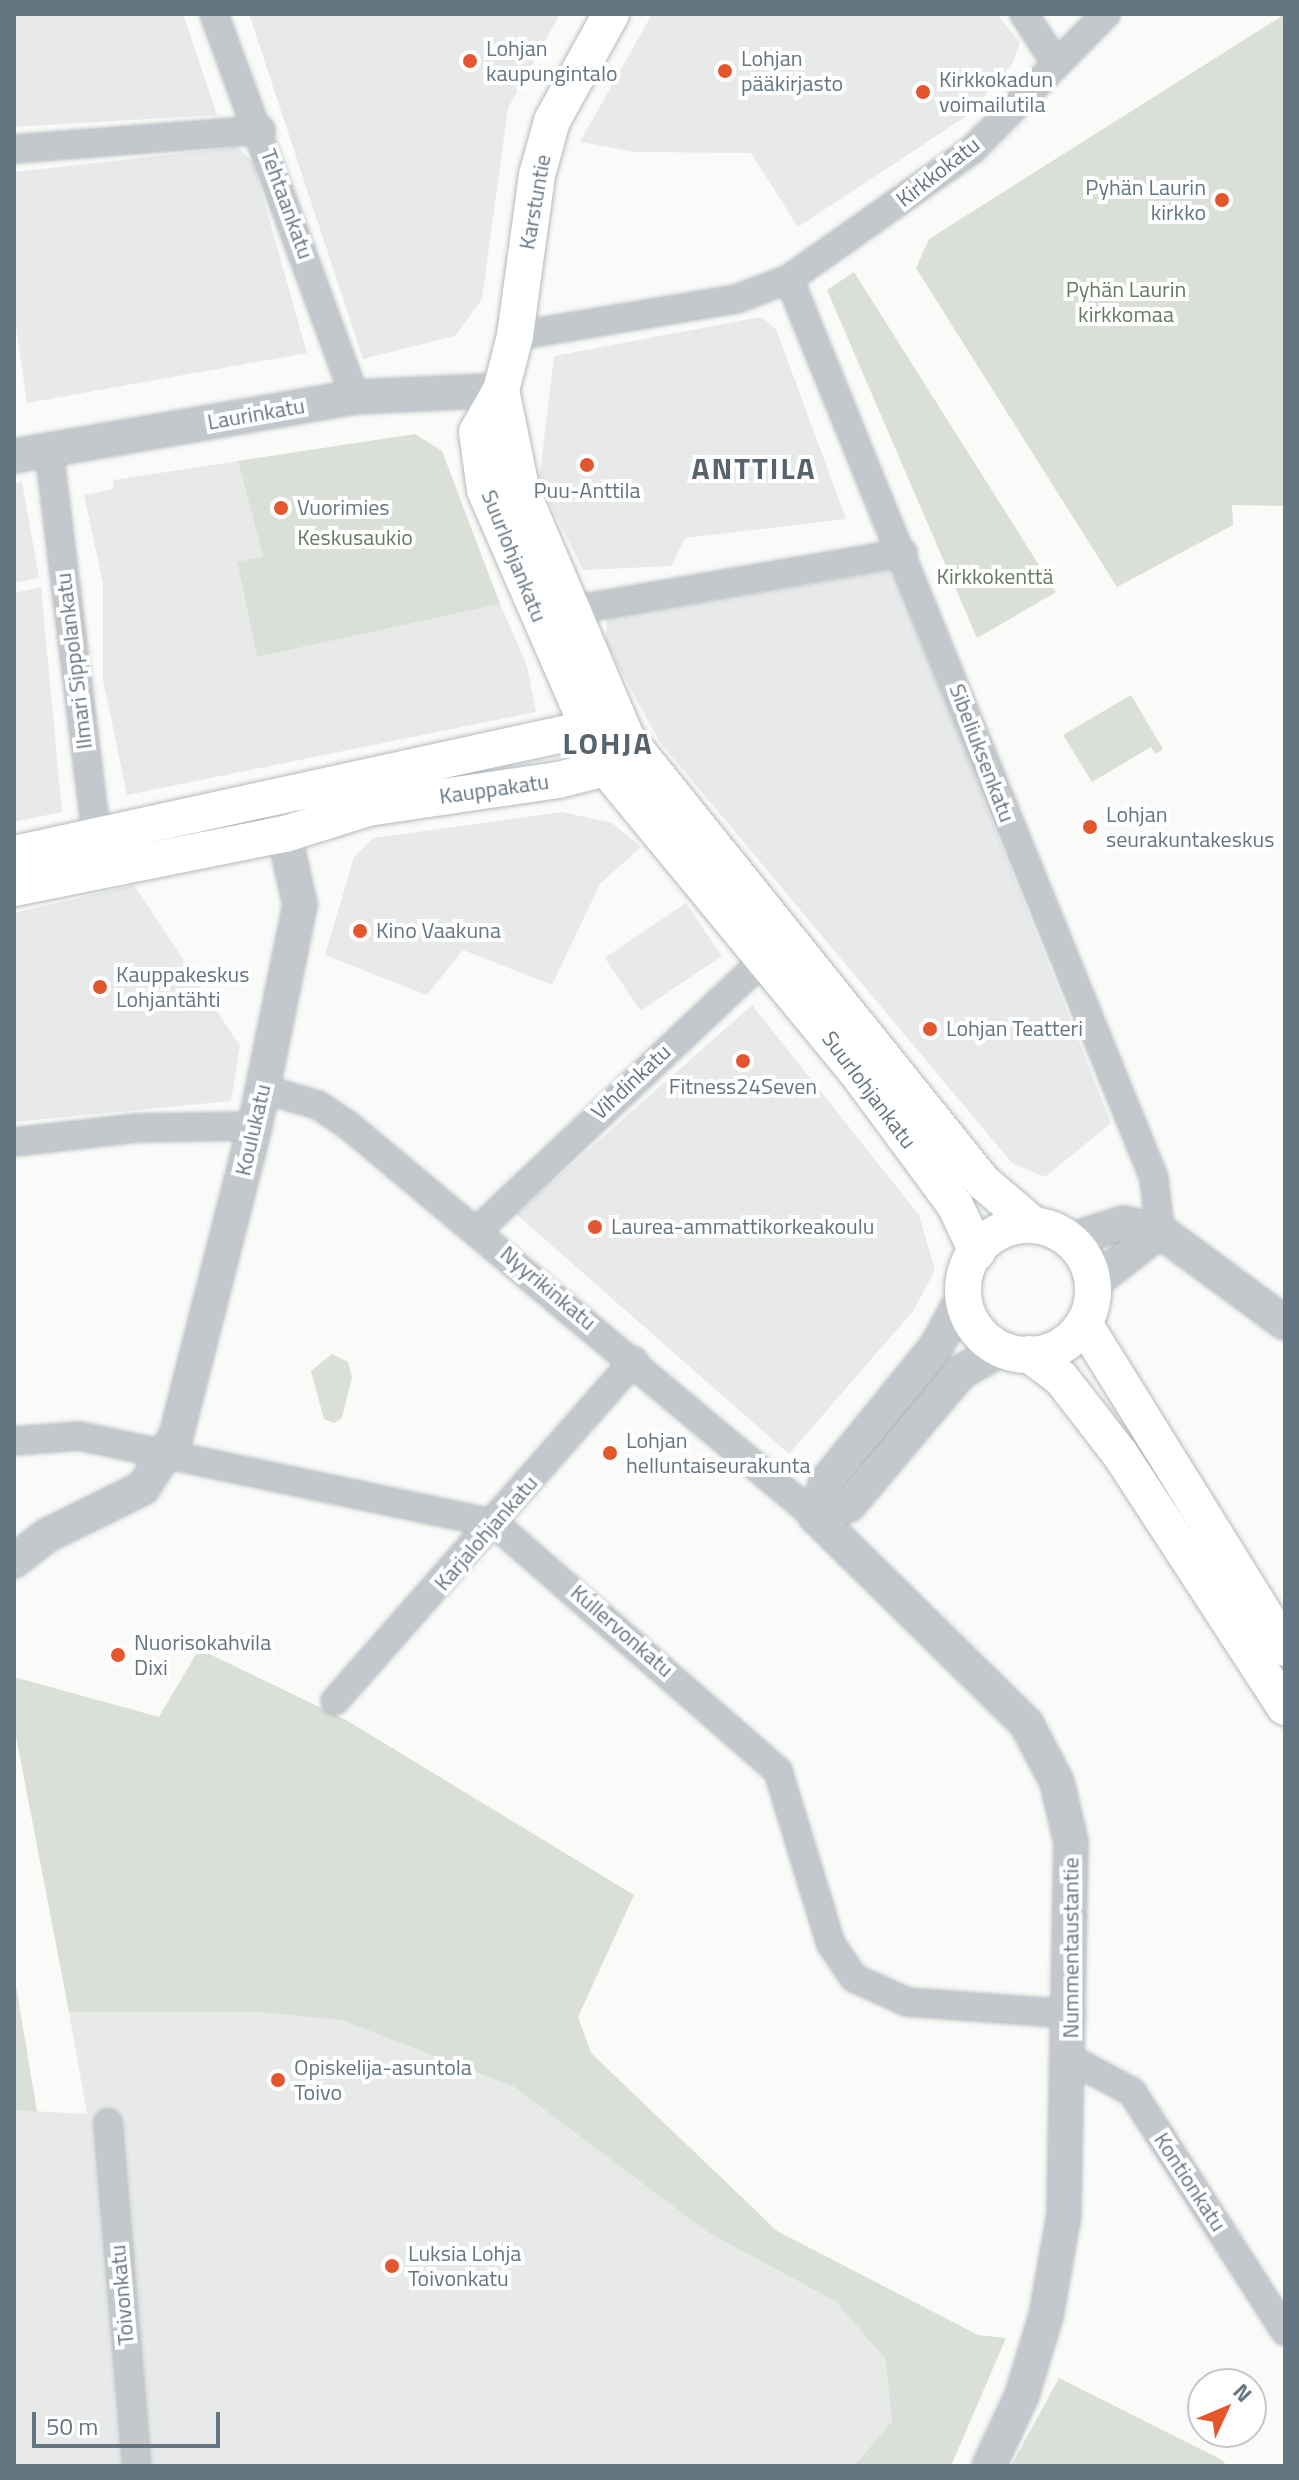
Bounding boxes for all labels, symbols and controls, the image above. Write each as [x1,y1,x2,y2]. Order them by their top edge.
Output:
place label: Lohjan kaupungintalo [486,35,618,86]
place label: Lohjan pääkirjasto [741,45,843,96]
marker: Lohjan kaupungintalo [461,52,479,70]
marker: Lohjan pääkirjasto [716,62,734,80]
place label: Kirkkokadun voimailutila [939,66,1053,118]
marker: Kirkkokadun voimailutila [914,83,932,101]
street label: Kirkkokatu [891,131,985,213]
street label: Tehtaankatu [255,145,319,263]
street label: Karstuntie [514,152,556,252]
place label: Pyhän Laurin kirkko [1085,174,1206,226]
marker: Pyhän Laurin kirkko [1213,191,1231,209]
park label: Pyhän Laurin kirkkomaa [1066,276,1186,328]
street label: Laurinkatu [205,392,307,436]
district label: ANTTILA [691,450,817,486]
marker: Puu-Anttila [578,456,596,474]
place label: Puu-Anttila [533,478,641,504]
street label: Suurlohjankatu [476,486,552,626]
place label: Vuorimies [297,495,390,521]
marker: Vuorimies [272,499,290,517]
park label: Keskusaukio [297,525,413,551]
park label: Kirkkokenttä [937,564,1053,590]
street label: Ilmari Sippolankatu [50,571,98,751]
street label: Sibeliuksenkatu [944,680,1020,826]
district label: LOHJA [563,725,653,761]
street label: Kauppakatu [438,768,550,810]
place label: Lohjan seurakuntakeskus [1106,801,1274,852]
marker: Lohjan seurakuntakeskus [1081,818,1099,836]
place label: Kino Vaakuna [376,918,501,944]
marker: Kino Vaakuna [351,922,369,940]
place label: Kauppakeskus Lohjantähti [116,961,249,1012]
marker: Kauppakeskus Lohjantähti [91,978,109,996]
place label: Lohjan Teatteri [946,1016,1083,1042]
marker: Lohjan Teatteri [921,1020,939,1038]
street label: Suurlohjankatu [816,1026,922,1154]
street label: Vihdinkatu [586,1039,676,1125]
marker: Fitness24Seven [734,1052,752,1070]
place label: Fitness24Seven [669,1074,817,1100]
street label: Koulukatu [230,1082,276,1178]
place label: Laurea-ammattikorkeakoulu [611,1214,874,1240]
marker: Laurea-ammattikorkeakoulu [586,1218,604,1236]
street label: Nyyrikinkatu [495,1240,601,1336]
place label: Lohjan helluntaiseurakunta [626,1427,810,1478]
marker: Lohjan helluntaiseurakunta [601,1444,619,1462]
street label: Karjalohjankatu [429,1470,543,1596]
street label: Kullervonkatu [565,1579,679,1683]
place label: Nuorisokahvila Dixi [134,1629,271,1680]
marker: Nuorisokahvila Dixi [109,1646,127,1664]
street label: Nummentaustantie [1058,1858,1084,2038]
place label: Opiskelija-asuntola Toivo [294,2054,472,2106]
marker: Opiskelija-asuntola Toivo [269,2071,287,2089]
street label: Kontionkatu [1148,2128,1232,2236]
place label: Luksia Lohja Toivonkatu [408,2240,521,2292]
street label: Toivonkatu [104,2244,140,2346]
marker: Luksia Lohja Toivonkatu [383,2257,401,2275]
north arrow [1187,2368,1267,2448]
text: N [1225,2375,1260,2410]
scale bar [36,2396,224,2446]
text: 50 m [46,2408,98,2444]

